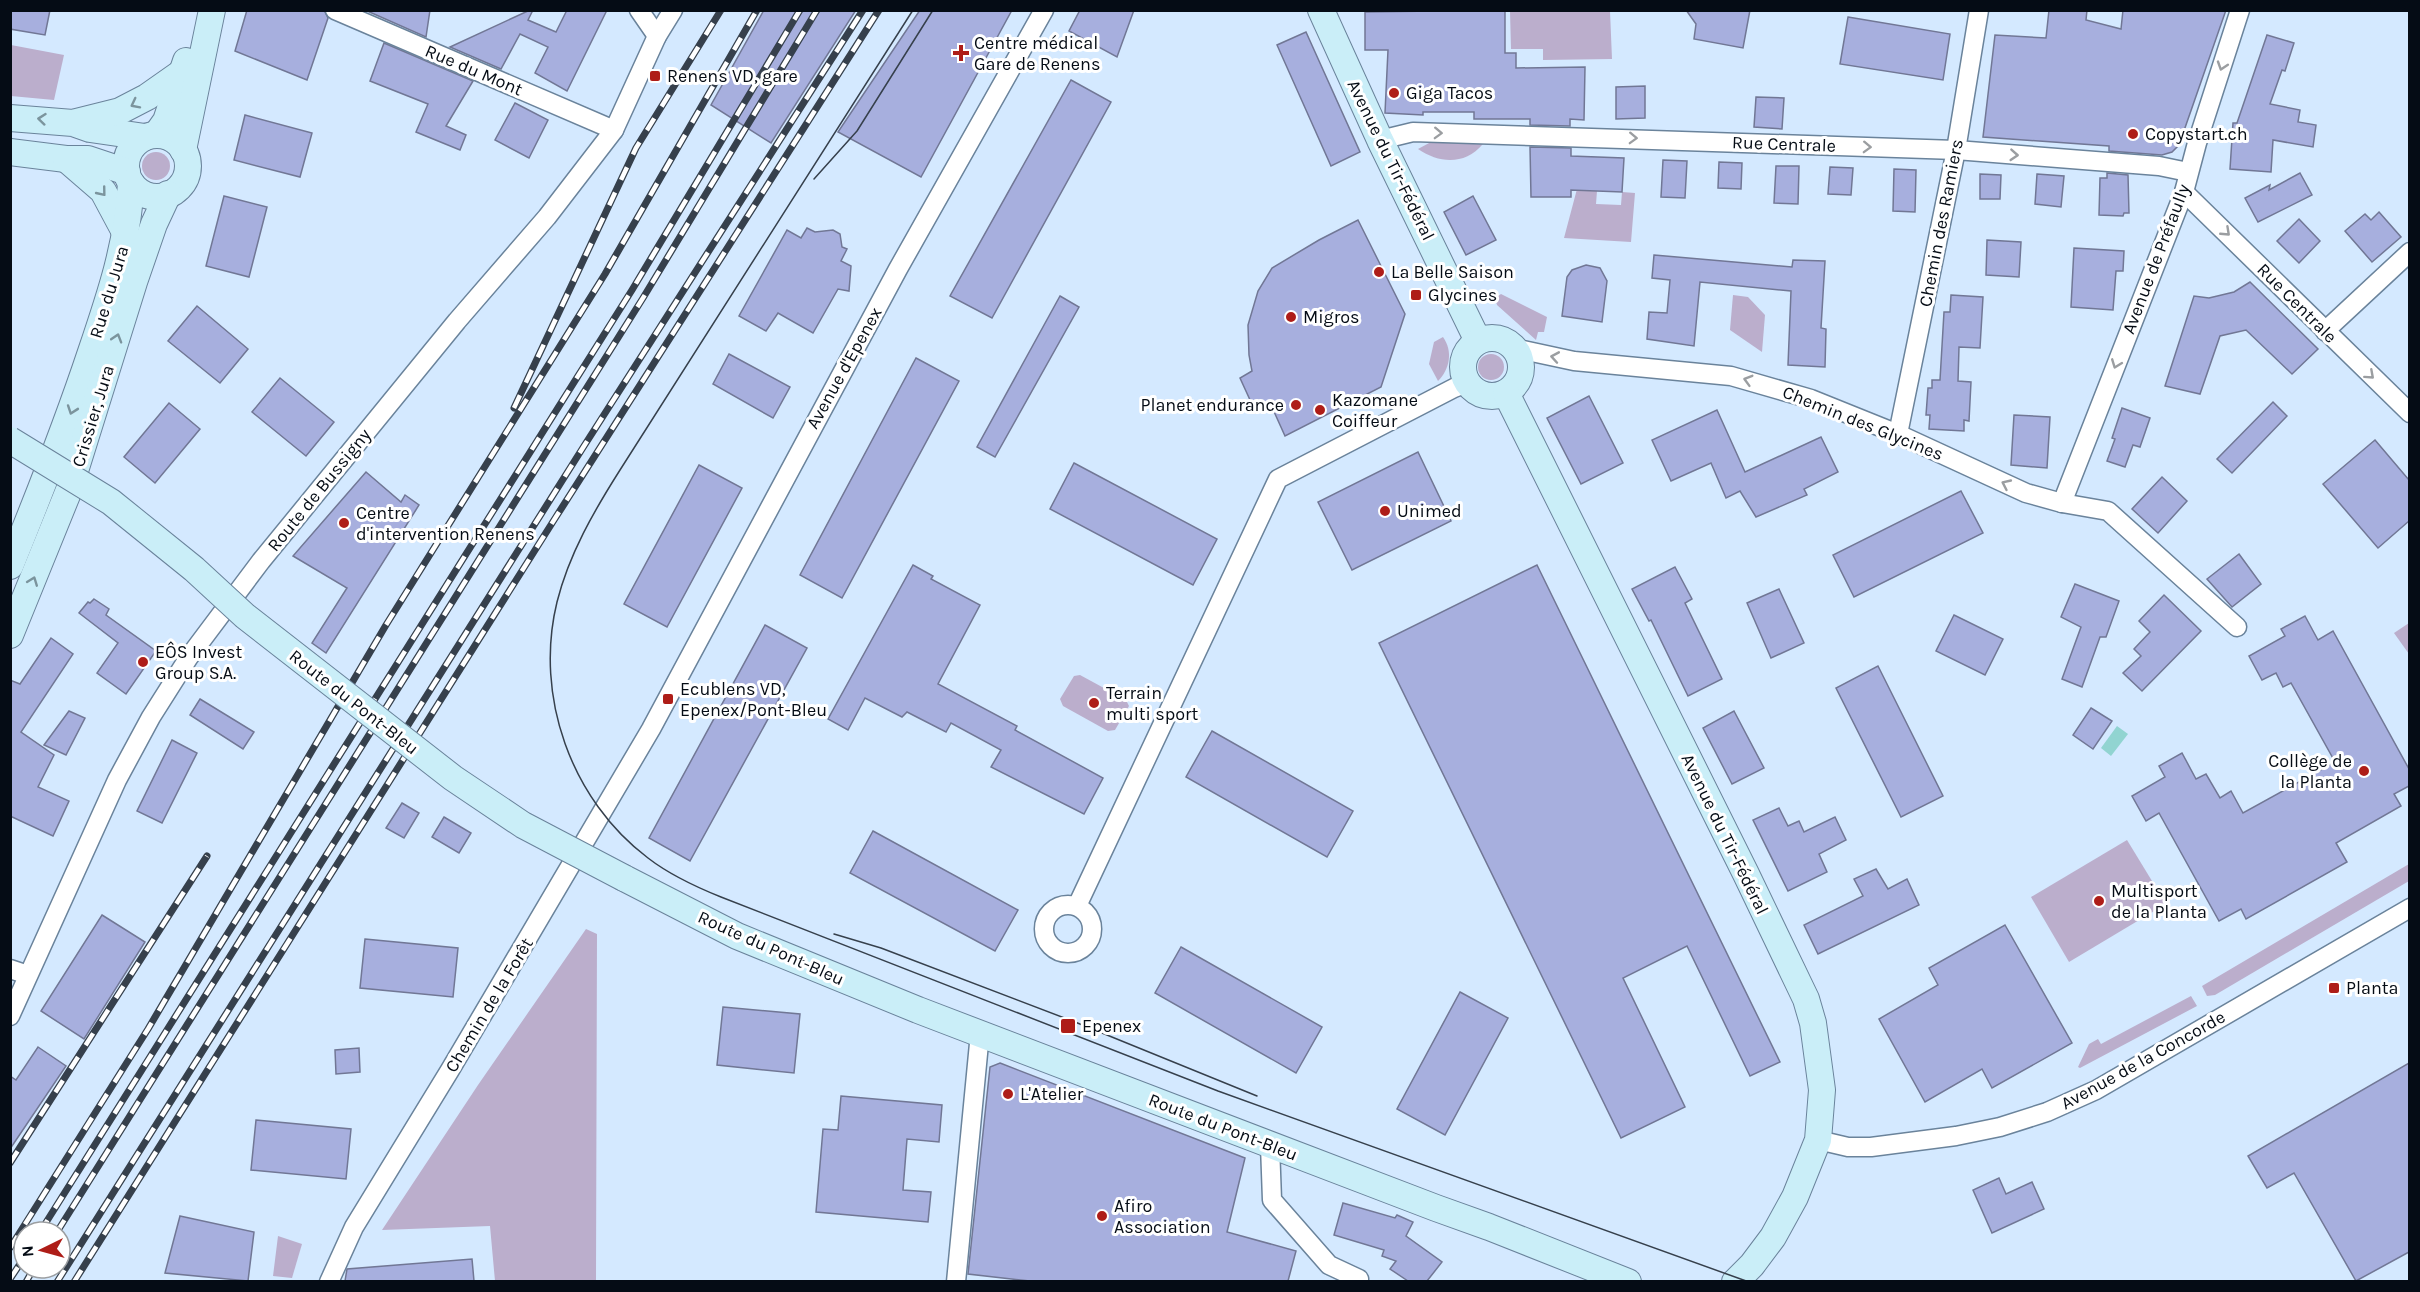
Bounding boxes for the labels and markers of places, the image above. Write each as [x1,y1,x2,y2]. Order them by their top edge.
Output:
place label: Centre médical Gare de Renens [974,32,1100,75]
marker: Centre médical Gare de Renens [952,44,970,62]
place label: Renens VD, gare [667,65,798,87]
marker: Renens VD, gare [648,69,662,83]
place label: Giga Tacos [1406,82,1493,104]
marker: Giga Tacos [1387,86,1401,100]
place label: Copystart.ch [2145,123,2248,145]
marker: Copystart.ch [2126,127,2140,141]
place label: La Belle Saison [1391,261,1514,283]
marker: La Belle Saison [1372,265,1386,279]
place label: Glycines [1428,284,1497,306]
marker: Glycines [1409,288,1423,302]
place label: Migros [1303,306,1360,328]
marker: Migros [1284,310,1298,324]
place label: Kazomane Coiffeur [1332,389,1418,432]
place label: Planet endurance [1140,394,1284,416]
marker: Planet endurance [1289,398,1303,412]
marker: Kazomane Coiffeur [1313,403,1327,417]
place label: Unimed [1397,500,1462,522]
place label: Centre d'intervention Renens [356,502,535,545]
marker: Unimed [1378,504,1392,518]
marker: Centre d'intervention Renens [337,516,351,530]
place label: EÔS Invest Group S.A. [155,641,243,684]
marker: EÔS Invest Group S.A. [136,655,150,669]
place label: Ecublens VD, Epenex/Pont-Bleu [680,678,827,721]
place label: Terrain multi sport [1106,682,1199,725]
marker: Ecublens VD, Epenex/Pont-Bleu [661,692,675,706]
marker: Terrain multi sport [1087,696,1101,710]
place label: Collège de la Planta [2268,750,2352,793]
marker: Collège de la Planta [2357,764,2371,778]
place label: Multisport de la Planta [2111,880,2207,923]
marker: Multisport de la Planta [2092,894,2106,908]
place label: Planta [2346,977,2398,999]
marker: Planta [2327,981,2341,995]
place label: Epenex [1082,1015,1141,1037]
marker: Epenex [1059,1017,1077,1035]
place label: L'Atelier [1020,1083,1084,1105]
marker: L'Atelier [1001,1087,1015,1101]
place label: Afiro Association [1114,1195,1211,1238]
marker: Afiro Association [1095,1209,1109,1223]

